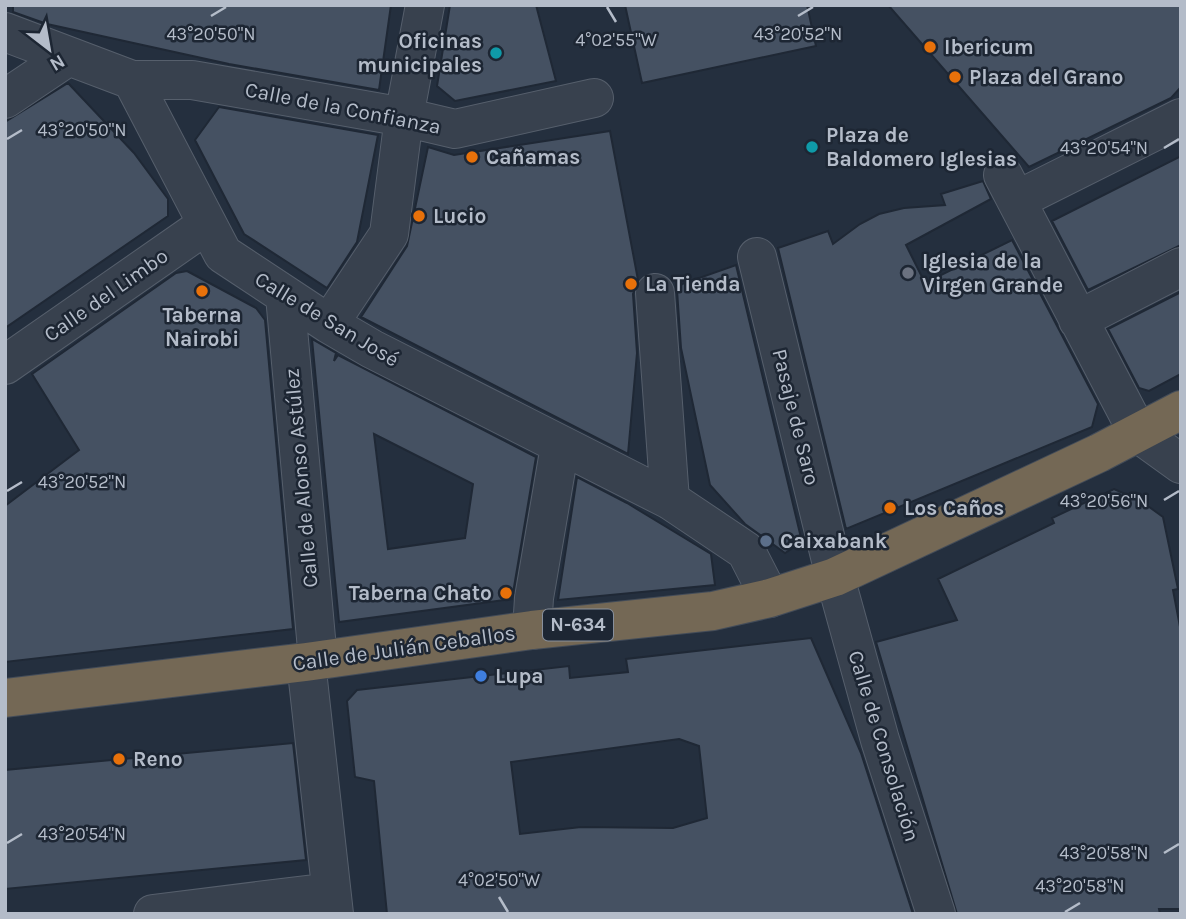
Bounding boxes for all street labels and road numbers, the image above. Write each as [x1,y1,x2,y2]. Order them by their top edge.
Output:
street label: Calle de la Confianza [243,77,443,139]
street label: Calle del Limbo [39,243,173,347]
street label: Calle de San José [251,267,403,371]
street label: Pasaje de Saro [767,346,825,488]
street label: Calle de Alonso Astúlez [279,367,323,589]
road number: N-634 [543,610,613,640]
street label: Calle de Julián Ceballos [291,620,517,676]
street label: Calle de Consolación [844,648,924,844]

